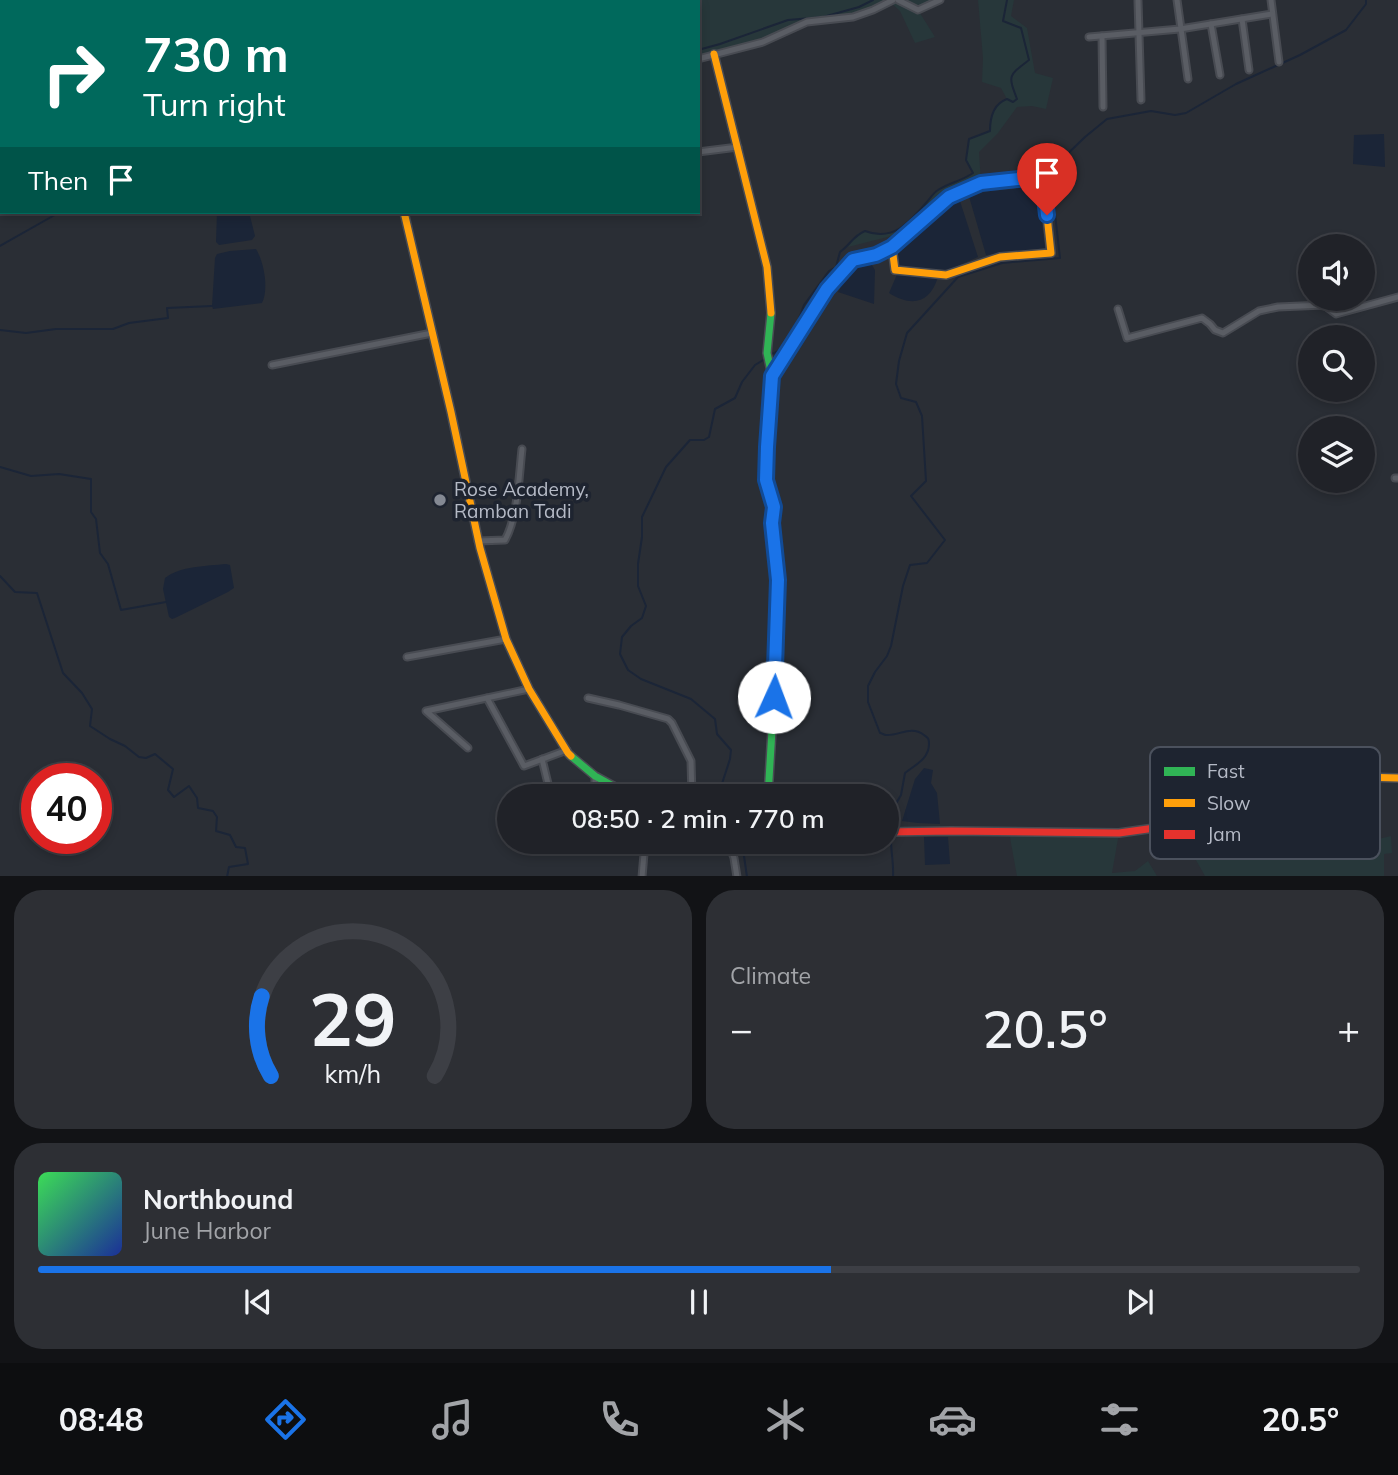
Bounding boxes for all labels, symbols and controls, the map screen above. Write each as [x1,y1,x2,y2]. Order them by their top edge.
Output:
text: 730 m [143,23,289,84]
icon: right [28,28,119,119]
text: Turn right [143,84,286,124]
pin [1017,143,1077,215]
icon: arrive [1028,154,1066,192]
icon: arrive [102,161,140,199]
text: Then [28,164,88,197]
map controls [1298,234,1375,493]
button: sound [1298,234,1375,311]
button: search [1298,325,1375,402]
button: layers [1298,416,1375,493]
place label: Rose Academy, Ramban Tadi [454,477,589,523]
marker: Rose Academy, Ramban Tadi [432,492,448,508]
position arrow [737,660,811,734]
legend [1150,747,1380,859]
text: Fast [1207,759,1245,783]
speed limit sign: 40 [21,763,112,854]
text: Slow [1207,791,1251,815]
text: 08:50 · 2 min · 770 m [571,802,825,835]
text: Jam [1207,822,1241,846]
text: Climate [730,961,811,990]
text: 29 [309,973,397,1064]
text: 20.5° [982,996,1108,1061]
text: − [730,1005,753,1053]
text: + [1337,1005,1360,1053]
text: km/h [325,1057,381,1088]
text: Northbound [143,1183,293,1216]
text: June Harbor [143,1216,271,1245]
icon: previous [239,1283,277,1321]
icon: pause [680,1283,718,1321]
icon: next [1121,1283,1159,1321]
icon: directions [261,1395,310,1444]
icon: music [428,1395,477,1444]
icon: phone [595,1395,644,1444]
icon: climate [761,1395,810,1444]
icon: car [928,1395,977,1444]
icon: filters [1095,1395,1144,1444]
text: 08:48 [59,1399,144,1439]
text: 20.5° [1261,1399,1339,1439]

